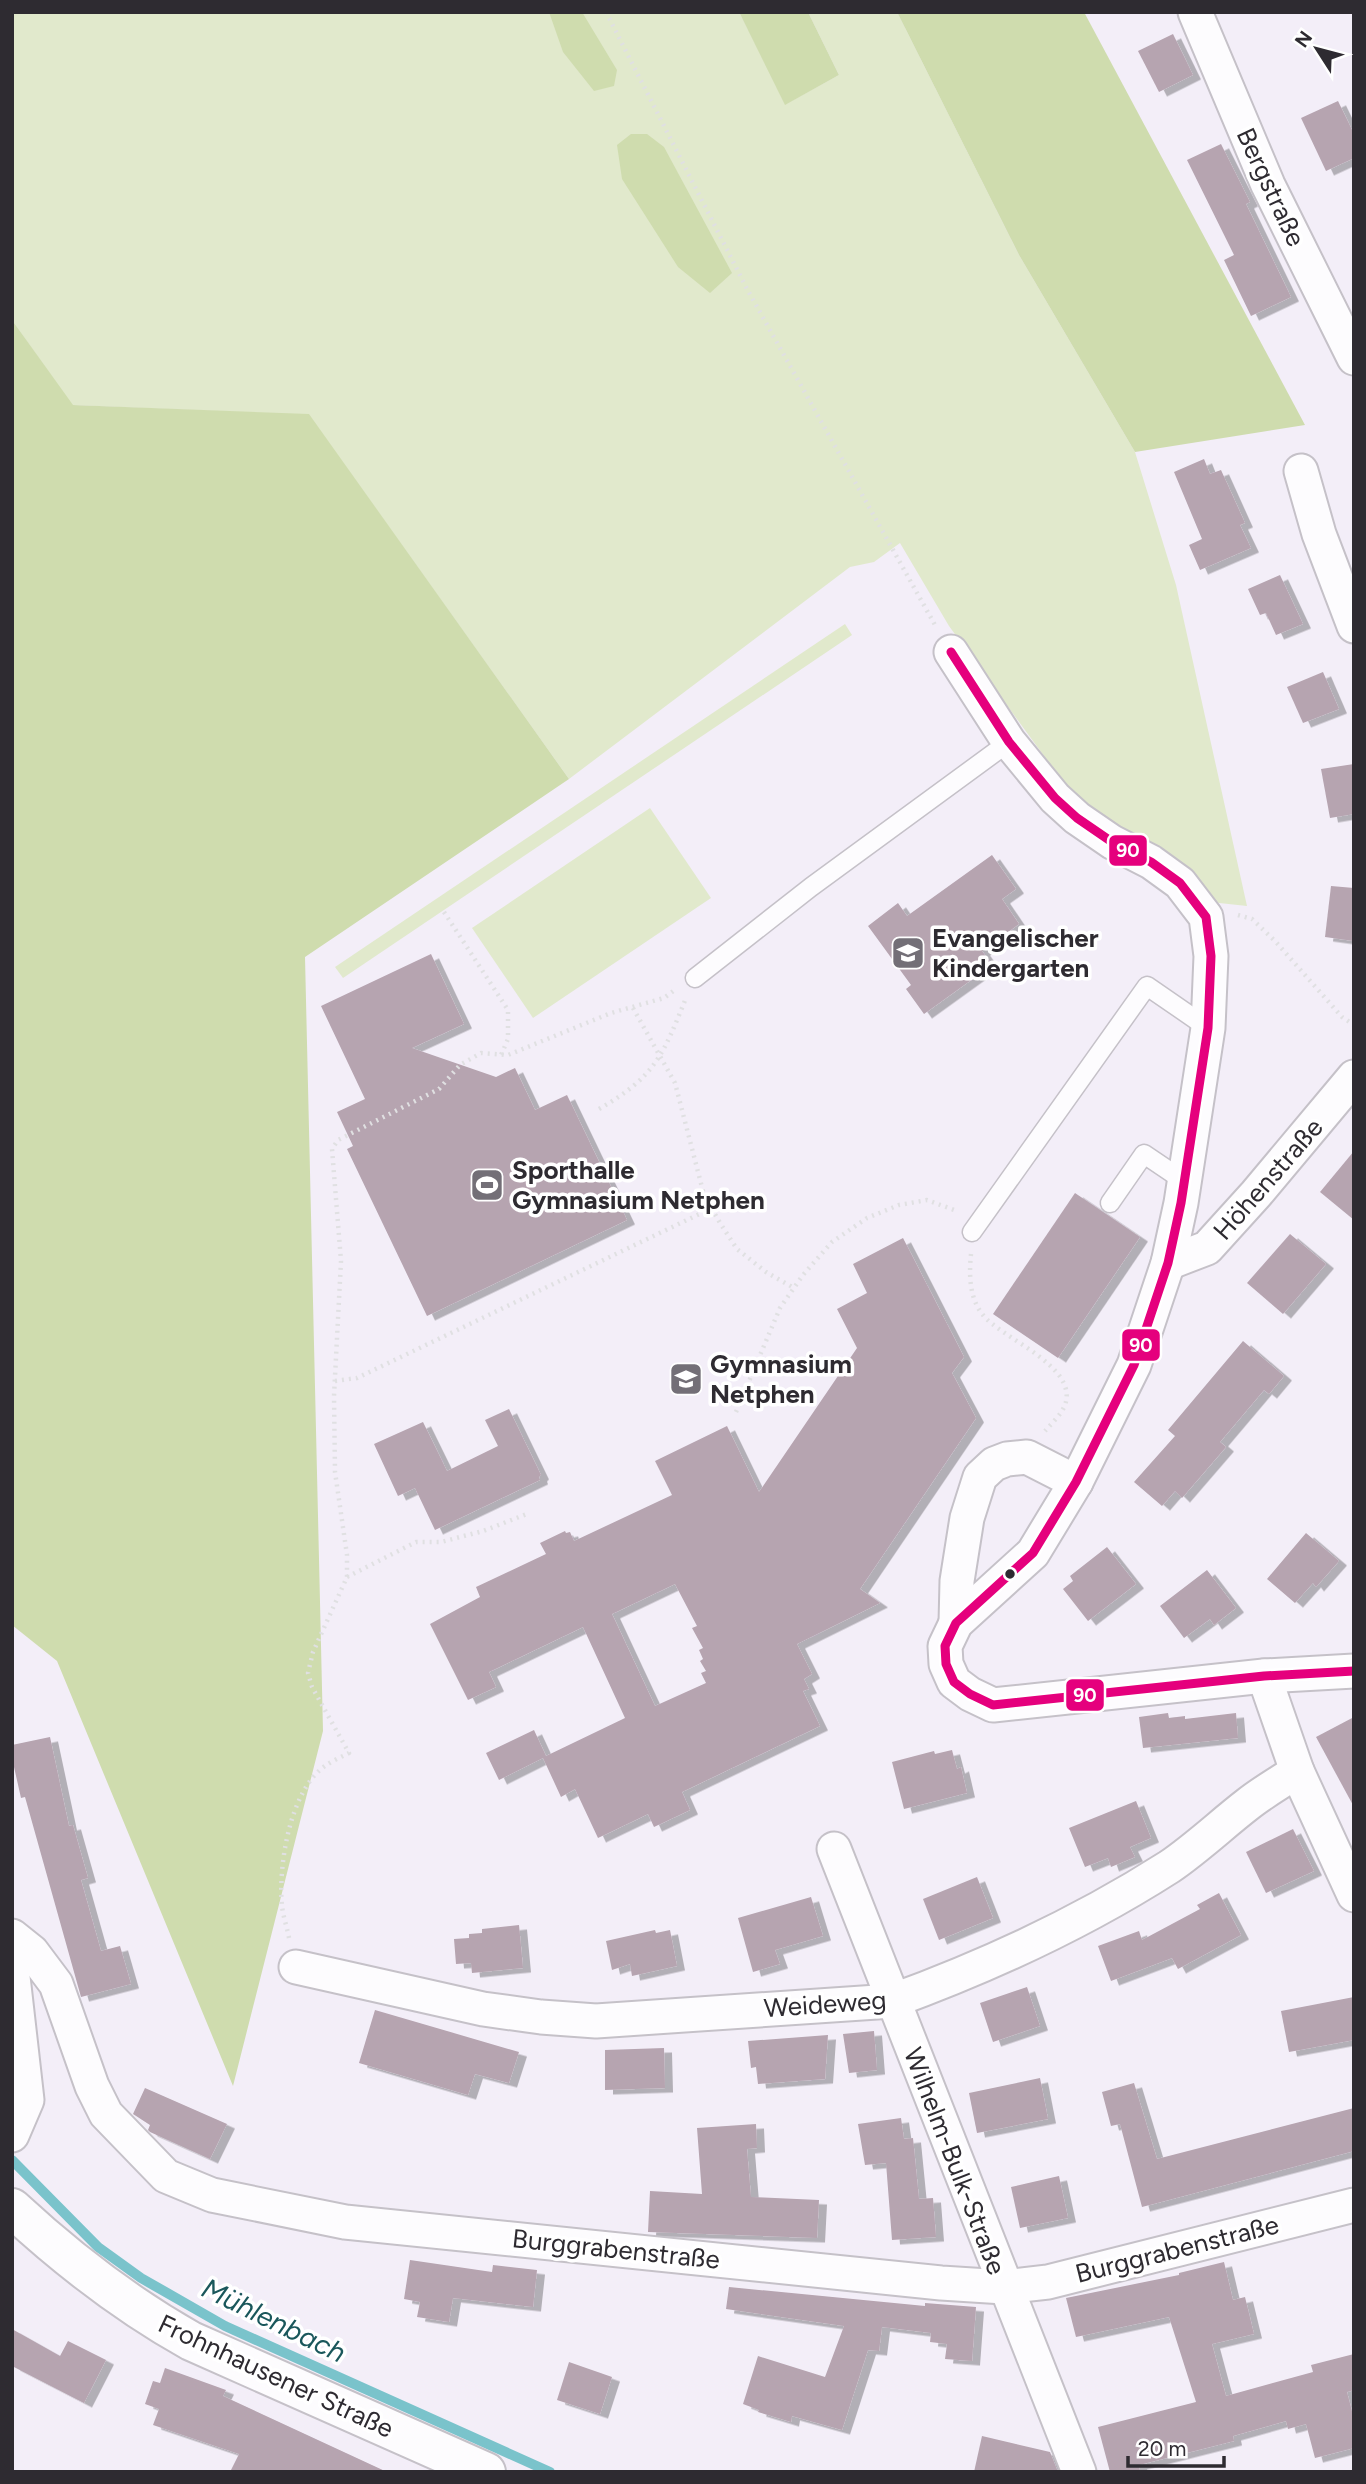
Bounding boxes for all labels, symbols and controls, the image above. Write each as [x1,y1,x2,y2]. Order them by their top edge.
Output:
north arrow [1282,14,1352,84]
text: N [1290,27,1317,52]
street label: Bergstraße [1230,123,1312,251]
line badge: 90 [1108,834,1148,867]
text: 90 [1116,839,1140,862]
place label: Evangelischer Kindergarten [932,922,1099,984]
school or university icon: Evangelischer Kindergarten [889,934,927,972]
street label: Höhenstraße [1206,1112,1330,1246]
place label: Sporthalle Gymnasium Netphen [512,1154,765,1216]
sports icon: Sporthalle Gymnasium Netphen [468,1166,506,1204]
line badge: 90 [1121,1328,1161,1362]
text: 90 [1129,1334,1153,1357]
place label: Gymnasium Netphen [710,1348,852,1410]
school or university icon: Gymnasium Netphen [667,1360,705,1398]
unlabelled marker [1003,1567,1017,1581]
line badge: 90 [1065,1678,1105,1712]
text: 90 [1073,1684,1097,1707]
street label: Weideweg [763,1984,887,2024]
street label: Wilhelm-Bulk-Straße [897,2043,1013,2279]
street label: Burggrabenstraße [1072,2208,1282,2290]
street label: Burggrabenstraße [511,2222,721,2276]
water label: Mühlenbach [197,2271,351,2369]
street label: Frohnhausener Straße [153,2307,399,2445]
scale bar [1128,2424,1224,2468]
text: 20 m [1138,2436,1186,2461]

